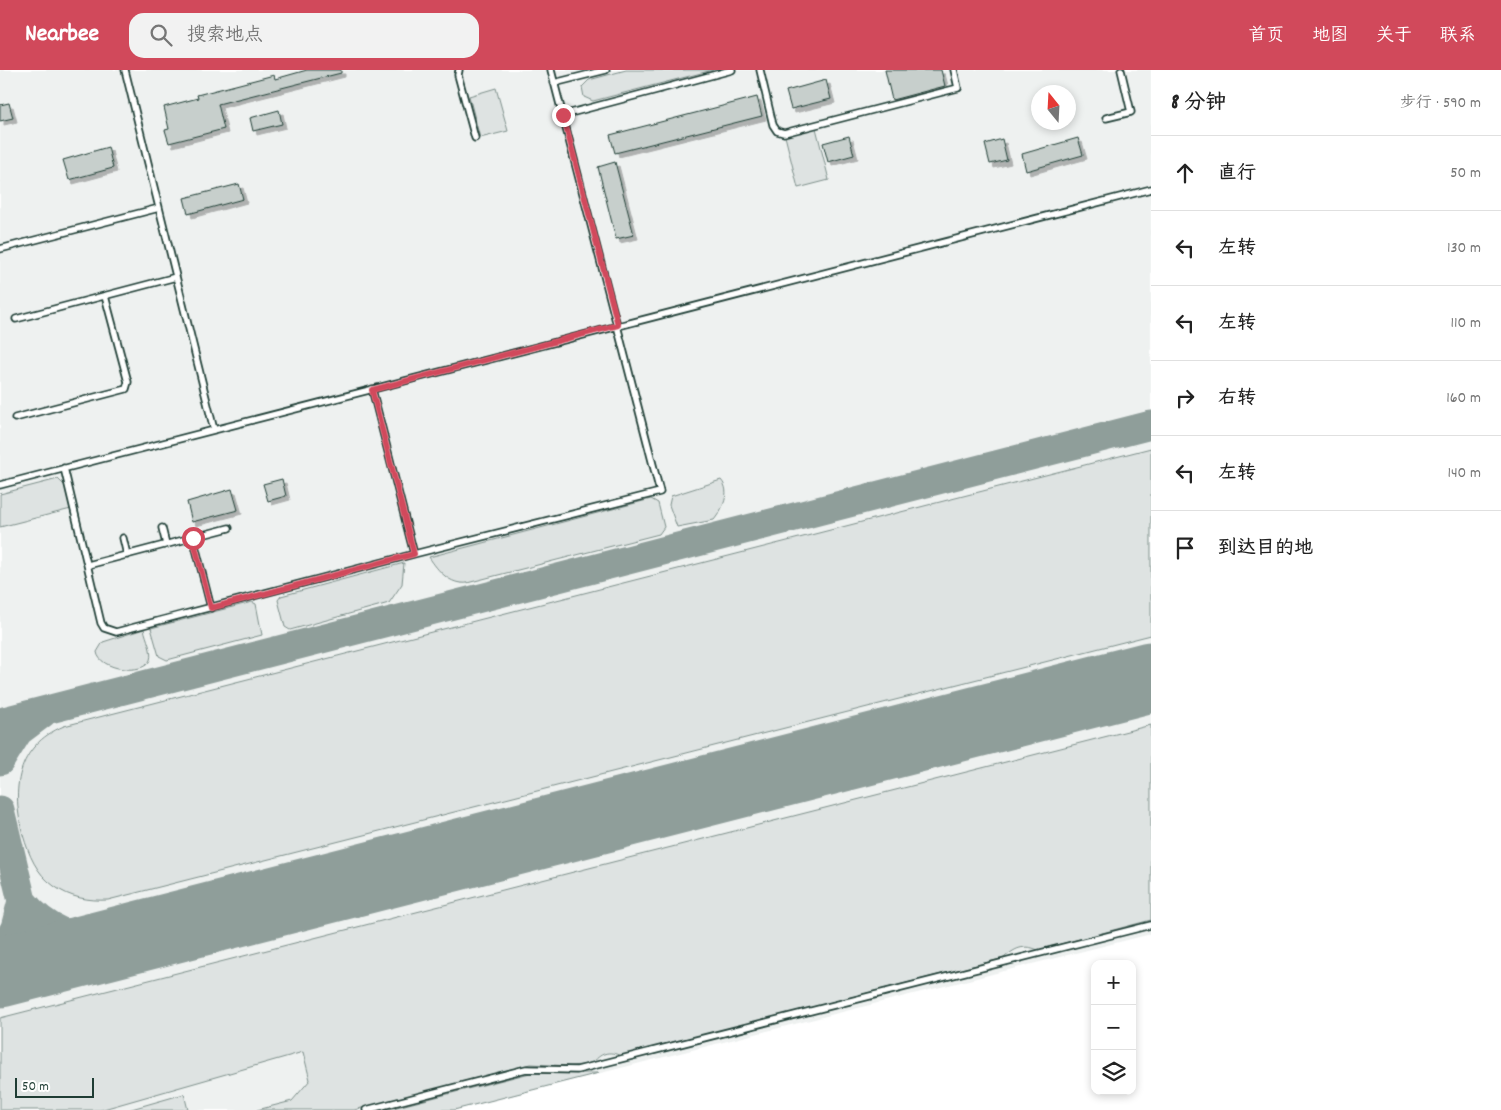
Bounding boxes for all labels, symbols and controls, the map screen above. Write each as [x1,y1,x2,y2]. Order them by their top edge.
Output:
search box [129,13,479,58]
text: Nearbee [25,18,99,52]
icon: search [147,21,175,49]
text: 搜索地点 [187,23,263,50]
text: 首页 [1248,24,1284,49]
text: 地图 [1312,24,1348,49]
text: 关于 [1376,24,1412,49]
text: 联系 [1440,24,1476,49]
north arrow [1031,85,1076,130]
text: 8 分钟 [1171,89,1226,119]
text: 步行 · 590 m [1400,92,1481,115]
route end [552,104,575,127]
icon: ahead [1171,159,1199,187]
text: 直行 [1218,161,1256,188]
text: 50 m [1450,162,1481,185]
icon: left [1171,234,1199,262]
text: 左转 [1218,236,1256,263]
text: 130 m [1447,237,1481,260]
icon: left [1171,309,1199,337]
text: 左转 [1218,311,1256,338]
text: 110 m [1451,312,1481,335]
icon: right [1171,384,1199,412]
text: 右转 [1218,386,1256,413]
text: 160 m [1446,387,1481,410]
icon: left [1171,459,1199,487]
text: 左转 [1218,461,1256,488]
text: 140 m [1447,462,1481,485]
route start [182,527,205,550]
icon: arrive [1171,534,1199,562]
text: 到达目的地 [1218,536,1313,563]
map controls [1091,960,1136,1095]
button: + [1091,960,1136,1005]
button: − [1091,1005,1136,1050]
button: layers [1091,1050,1136,1095]
scale bar [15,1075,94,1098]
text: 50 m [22,1077,49,1097]

